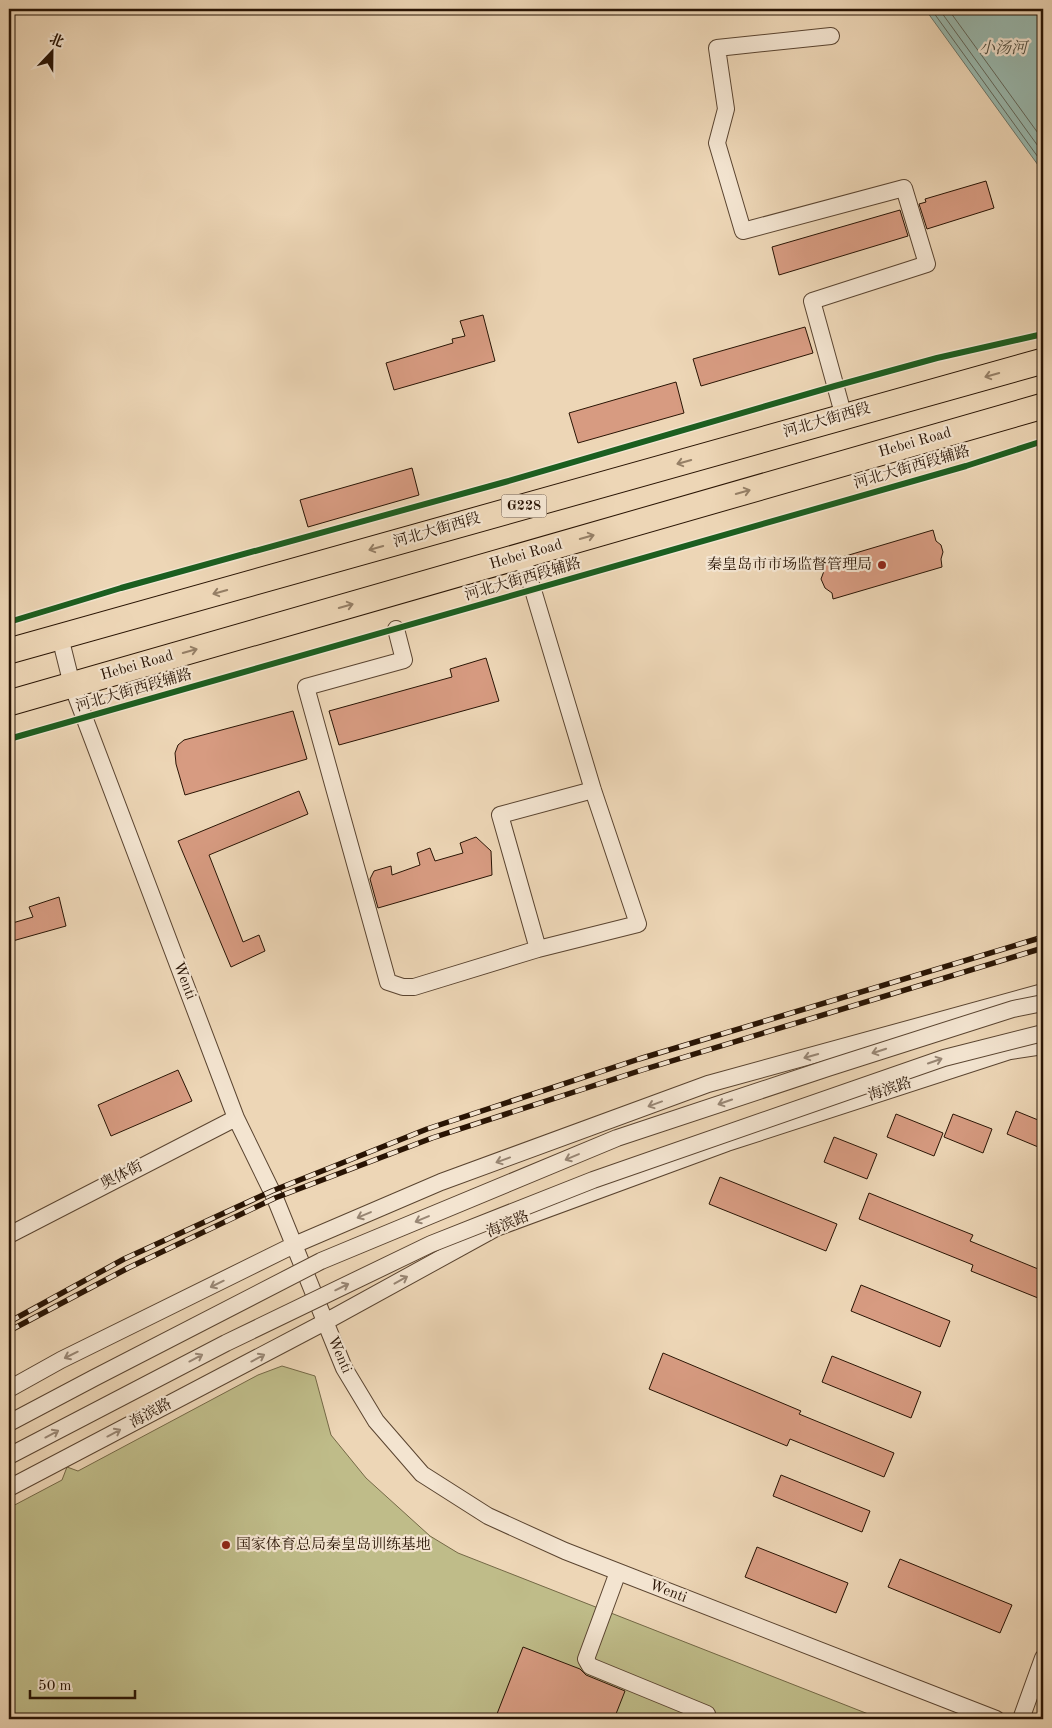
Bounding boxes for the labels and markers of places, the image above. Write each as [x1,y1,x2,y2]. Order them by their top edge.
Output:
place label: 秦皇岛市市场监督管理局 [707,556,872,573]
marker: 秦皇岛市市场监督管理局 [876,559,888,571]
place label: 国家体育总局秦皇岛训练基地 [236,1536,431,1553]
marker: 国家体育总局秦皇岛训练基地 [220,1539,232,1551]

